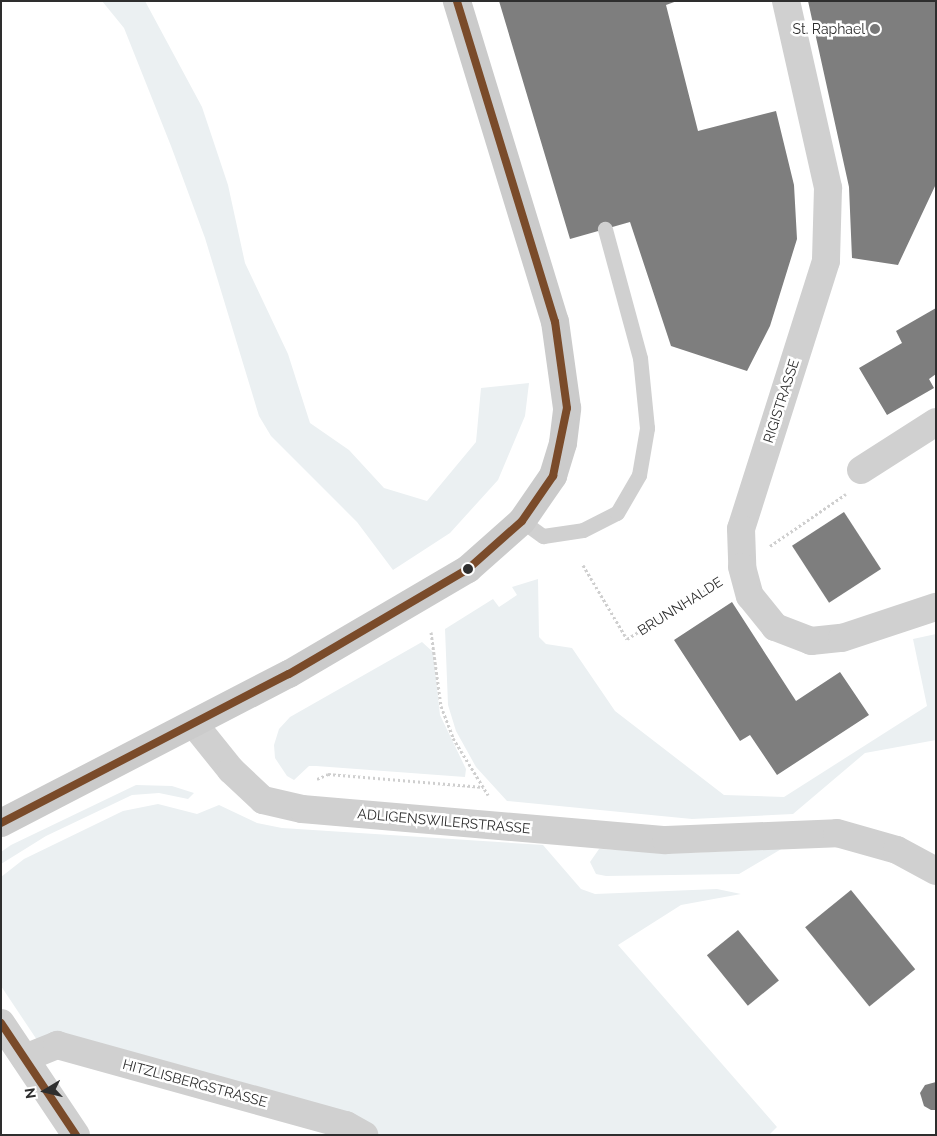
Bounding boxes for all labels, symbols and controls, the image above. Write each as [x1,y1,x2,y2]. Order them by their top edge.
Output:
place label: St. Raphael [793,21,865,37]
marker: St. Raphael [869,23,881,35]
street label: RIGISTRASSE [760,357,802,445]
unlabelled marker [463,564,473,574]
street label: BRUNNHALDE [634,573,726,639]
street label: ADLIGENSWILERSTRASSE [357,805,531,837]
street label: HITZLISBERGSTRASSE [121,1056,269,1110]
north arrow [20,1066,70,1116]
text: N [21,1087,39,1100]

